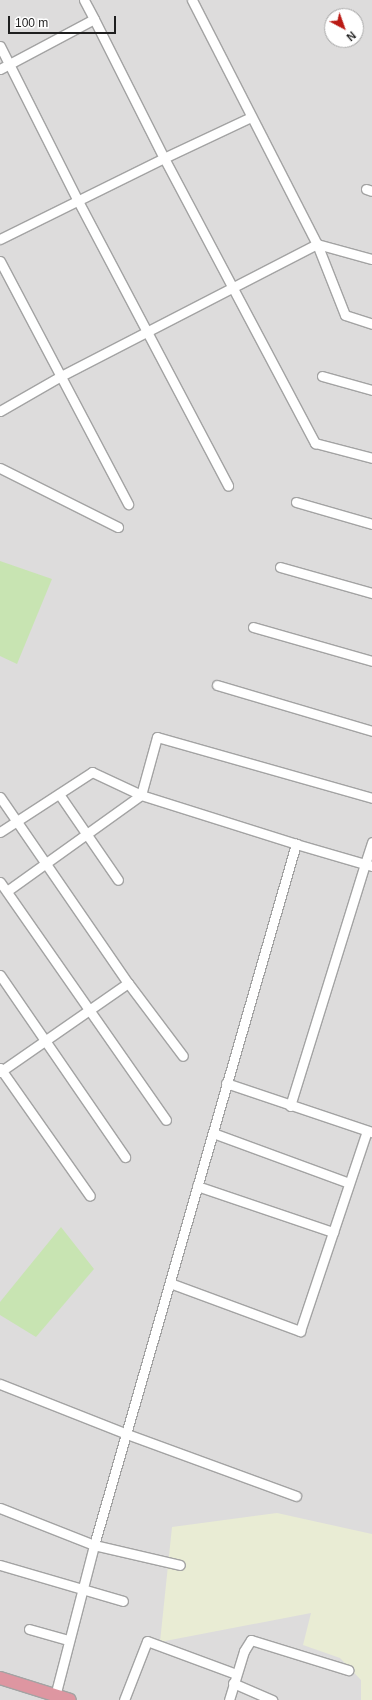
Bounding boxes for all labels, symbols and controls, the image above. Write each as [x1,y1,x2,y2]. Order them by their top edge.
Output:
scale bar [10,8,118,34]
north arrow [324,8,364,48]
text: 100 m [15,16,48,30]
text: N [344,29,358,43]

